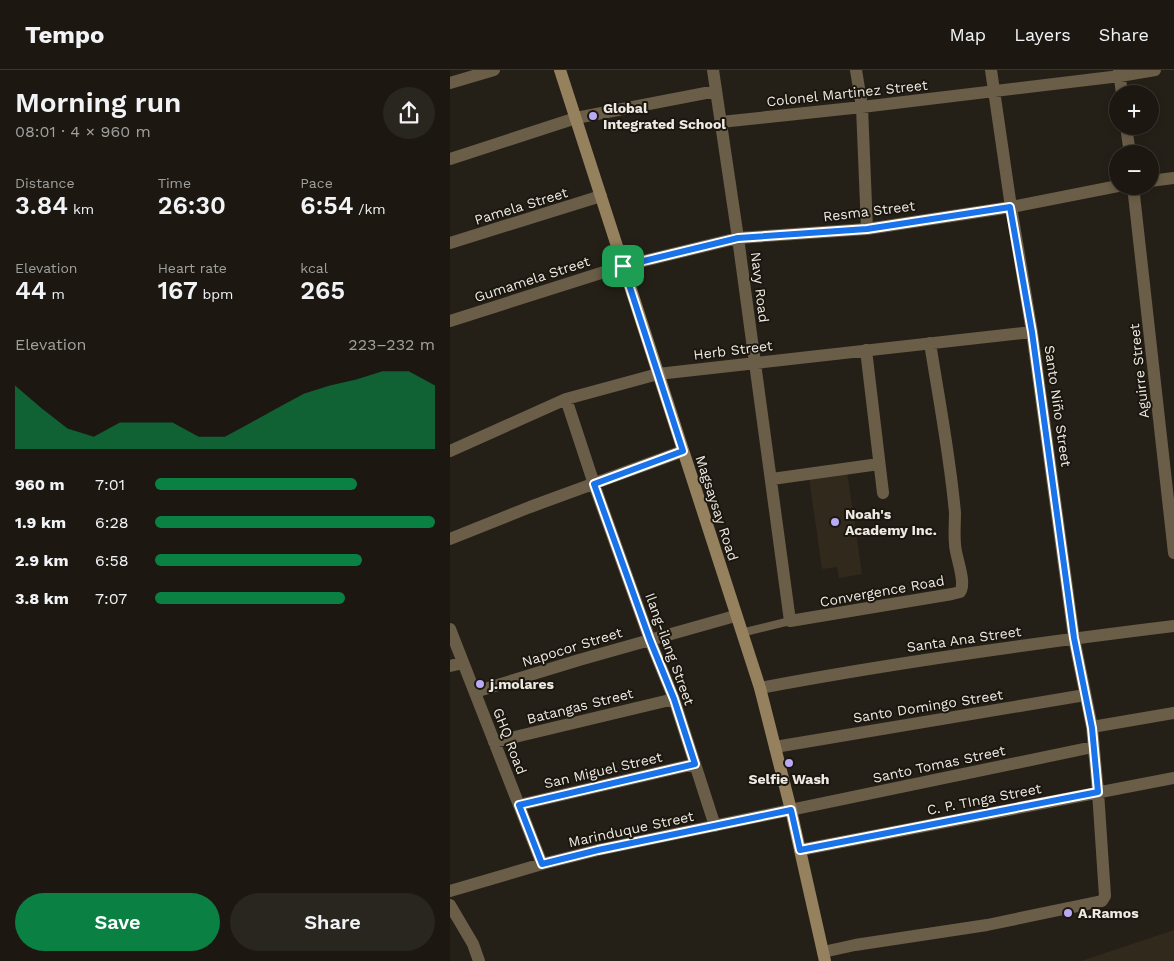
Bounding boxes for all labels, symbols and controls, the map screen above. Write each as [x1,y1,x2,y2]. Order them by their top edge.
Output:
text: Tempo [25,21,104,49]
text: Map [949,24,986,45]
text: Layers [1014,24,1071,45]
text: Share [1099,24,1149,45]
street label: Colonel Martinez Street [766,77,928,109]
map controls [1109,85,1159,195]
button: + [1109,85,1159,135]
text: Morning run [15,86,181,119]
button: share [383,87,435,139]
place label: Global Integrated School [603,100,726,132]
marker: Global Integrated School [587,110,599,122]
text: 08:01 · 4 × 960 m [15,122,151,141]
button: − [1109,145,1159,195]
text: Distance [15,175,75,191]
text: Time [158,175,191,191]
text: Pace [300,175,333,191]
street label: Pamela Street [472,184,570,228]
text: 3.84 [15,191,68,220]
text: 26:30 [158,191,226,220]
text: 6:54 [300,191,354,220]
street label: Resma Street [822,197,916,225]
text: km [68,201,94,217]
text: /km [354,201,386,217]
pin [602,245,644,287]
street label: Navy Road [748,251,772,323]
icon: arrive [609,252,637,280]
street label: Gumamela Street [472,253,592,305]
text: Elevation [15,260,78,276]
text: Heart rate [158,260,227,276]
text: kcal [300,260,328,276]
text: 44 [15,276,47,305]
text: 167 [158,276,198,305]
text: 265 [300,276,345,305]
text: m [47,286,65,302]
text: bpm [198,286,233,302]
street label: Aguirre Street [1126,323,1152,419]
text: Elevation [15,335,86,354]
text: 223–232 m [348,335,435,354]
street label: Herb Street [692,337,774,363]
street label: Santo Niño Street [1042,344,1074,468]
street label: Magsaysay Road [692,453,742,563]
text: 960 m [15,475,65,494]
text: 7:01 [95,475,125,494]
place label: Noah's Academy Inc. [845,506,937,538]
text: 1.9 km [15,513,66,532]
text: 6:28 [95,513,129,532]
marker: Noah's Academy Inc. [829,516,841,528]
text: 2.9 km [15,551,69,570]
text: 6:58 [95,551,129,570]
street label: Convergence Road [818,572,946,610]
text: 3.8 km [15,589,69,608]
text: 7:07 [95,589,127,608]
street label: Ilang-ilang Street [642,591,698,708]
street label: Santa Ana Street [906,623,1022,655]
street label: Napocor Street [520,624,624,670]
place label: j.molares [488,676,555,692]
marker: j.molares [474,678,486,690]
street label: Batangas Street [525,685,635,727]
street label: Santo Domingo Street [852,686,1004,726]
street label: GHQ Road [490,706,530,776]
street label: Santo Tomas Street [871,742,1007,786]
street label: San Miguel Street [542,749,664,791]
marker: Selfie Wash [783,757,795,769]
place label: Selfie Wash [748,771,830,787]
street label: C. P. TInga Street [925,780,1043,818]
street label: Marinduque Street [567,808,695,850]
button: Save [15,893,220,951]
button: Share [230,893,435,951]
place label: A.Ramos [1078,905,1139,921]
marker: A.Ramos [1062,907,1074,919]

